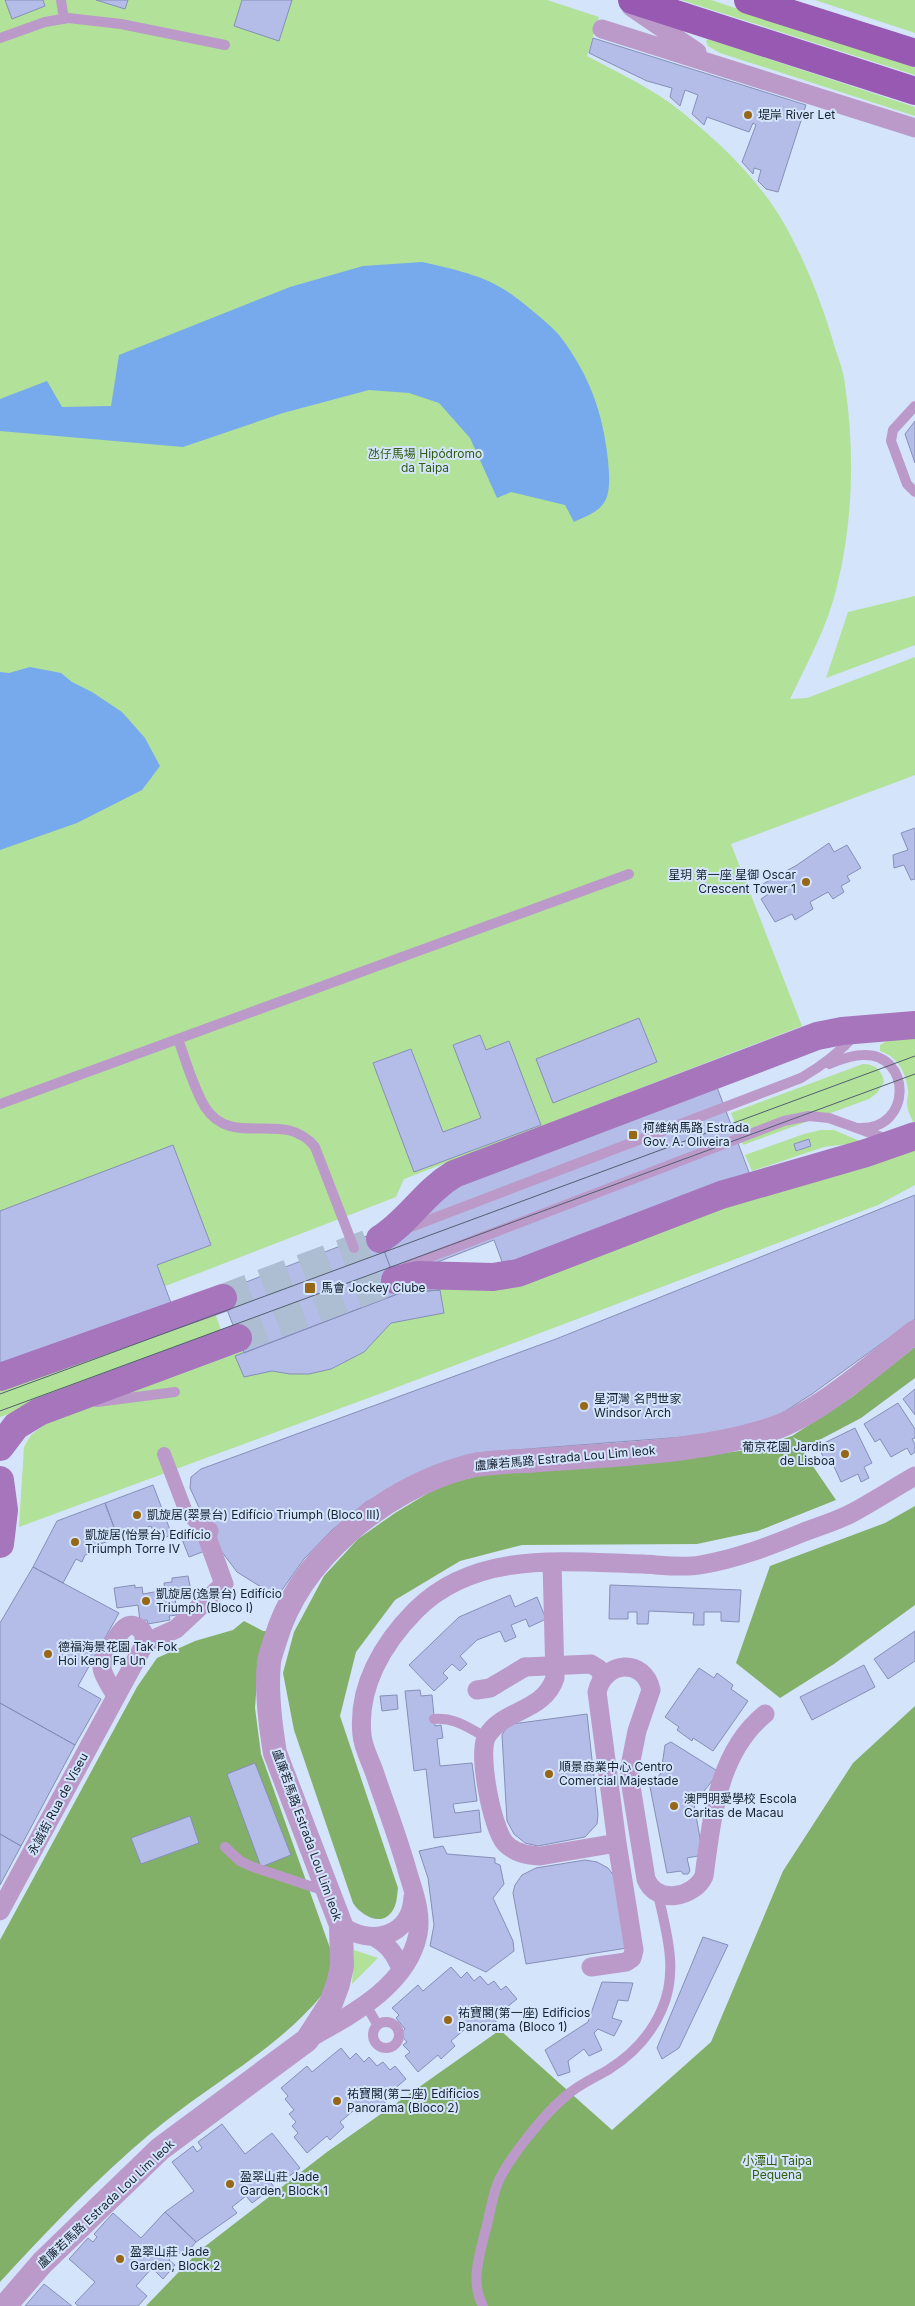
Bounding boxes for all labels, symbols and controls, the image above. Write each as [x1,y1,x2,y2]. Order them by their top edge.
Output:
place label: 堤岸 River Let [758,107,835,122]
marker: 堤岸 River Let [742,109,754,121]
park label: 氹仔馬場 Hipódromo da Taipa [368,446,482,475]
place label: 星玥 第一座 星御 Oscar Crescent Tower 1 [668,867,796,896]
marker: 星玥 第一座 星御 Oscar Crescent Tower 1 [800,876,812,888]
place label: 柯維納馬路 Estrada Gov. A. Oliveira [643,1120,749,1149]
marker: 柯維納馬路 Estrada Gov. A. Oliveira [627,1129,639,1141]
place label: 馬會 Jockey Clube [321,1280,426,1295]
marker: 馬會 Jockey Clube [303,1281,317,1295]
place label: 星河灣 名門世家 Windsor Arch [594,1391,681,1420]
marker: 星河灣 名門世家 Windsor Arch [578,1400,590,1412]
place label: 葡京花園 Jardins de Lisboa [742,1439,835,1468]
street label: 盧廉若馬路 Estrada Lou Lim Ieok [474,1442,656,1473]
marker: 葡京花園 Jardins de Lisboa [839,1448,851,1460]
place label: 凱旋居(翠景台) Edifício Triumph (Bloco III) [147,1507,380,1522]
marker: 凱旋居(翠景台) Edifício Triumph (Bloco III) [131,1509,143,1521]
place label: 凱旋居(怡景台) Edifício Triumph Torre IV [85,1527,211,1556]
marker: 凱旋居(怡景台) Edifício Triumph Torre IV [69,1536,81,1548]
place label: 凱旋居(逸景台) Edifício Triumph (Bloco I) [156,1586,282,1615]
marker: 凱旋居(逸景台) Edifício Triumph (Bloco I) [140,1595,152,1607]
place label: 德福海景花園 Tak Fok Hoi Keng Fa Un [58,1639,178,1668]
marker: 德福海景花園 Tak Fok Hoi Keng Fa Un [42,1648,54,1660]
street label: 盧廉若馬路 Estrada Lou Lim Ieok [269,1747,346,1923]
street label: 永誠街 Rua de Viseu [24,1750,91,1857]
place label: 順景商業中心 Centro Comercial Majestade [559,1759,678,1788]
marker: 順景商業中心 Centro Comercial Majestade [543,1768,555,1780]
place label: 澳門明愛學校 Escola Caritas de Macau [684,1791,797,1820]
marker: 澳門明愛學校 Escola Caritas de Macau [668,1800,680,1812]
place label: 祐寶閣(第一座) Edificios Panorama (Bloco 1) [458,2005,590,2034]
marker: 祐寶閣(第一座) Edificios Panorama (Bloco 1) [442,2014,454,2026]
place label: 祐寶閣(第二座) Edificios Panorama (Bloco 2) [347,2086,479,2115]
marker: 祐寶閣(第二座) Edificios Panorama (Bloco 2) [331,2095,343,2107]
street label: 盧廉若馬路 Estrada Lou Lim Ieok [34,2136,177,2271]
park label: 小潭山 Taipa Pequena [742,2153,812,2182]
place label: 盈翠山莊 Jade Garden, Block 1 [240,2169,328,2198]
marker: 盈翠山莊 Jade Garden, Block 1 [224,2178,236,2190]
place label: 盈翠山莊 Jade Garden, Block 2 [130,2244,220,2273]
marker: 盈翠山莊 Jade Garden, Block 2 [114,2253,126,2265]

